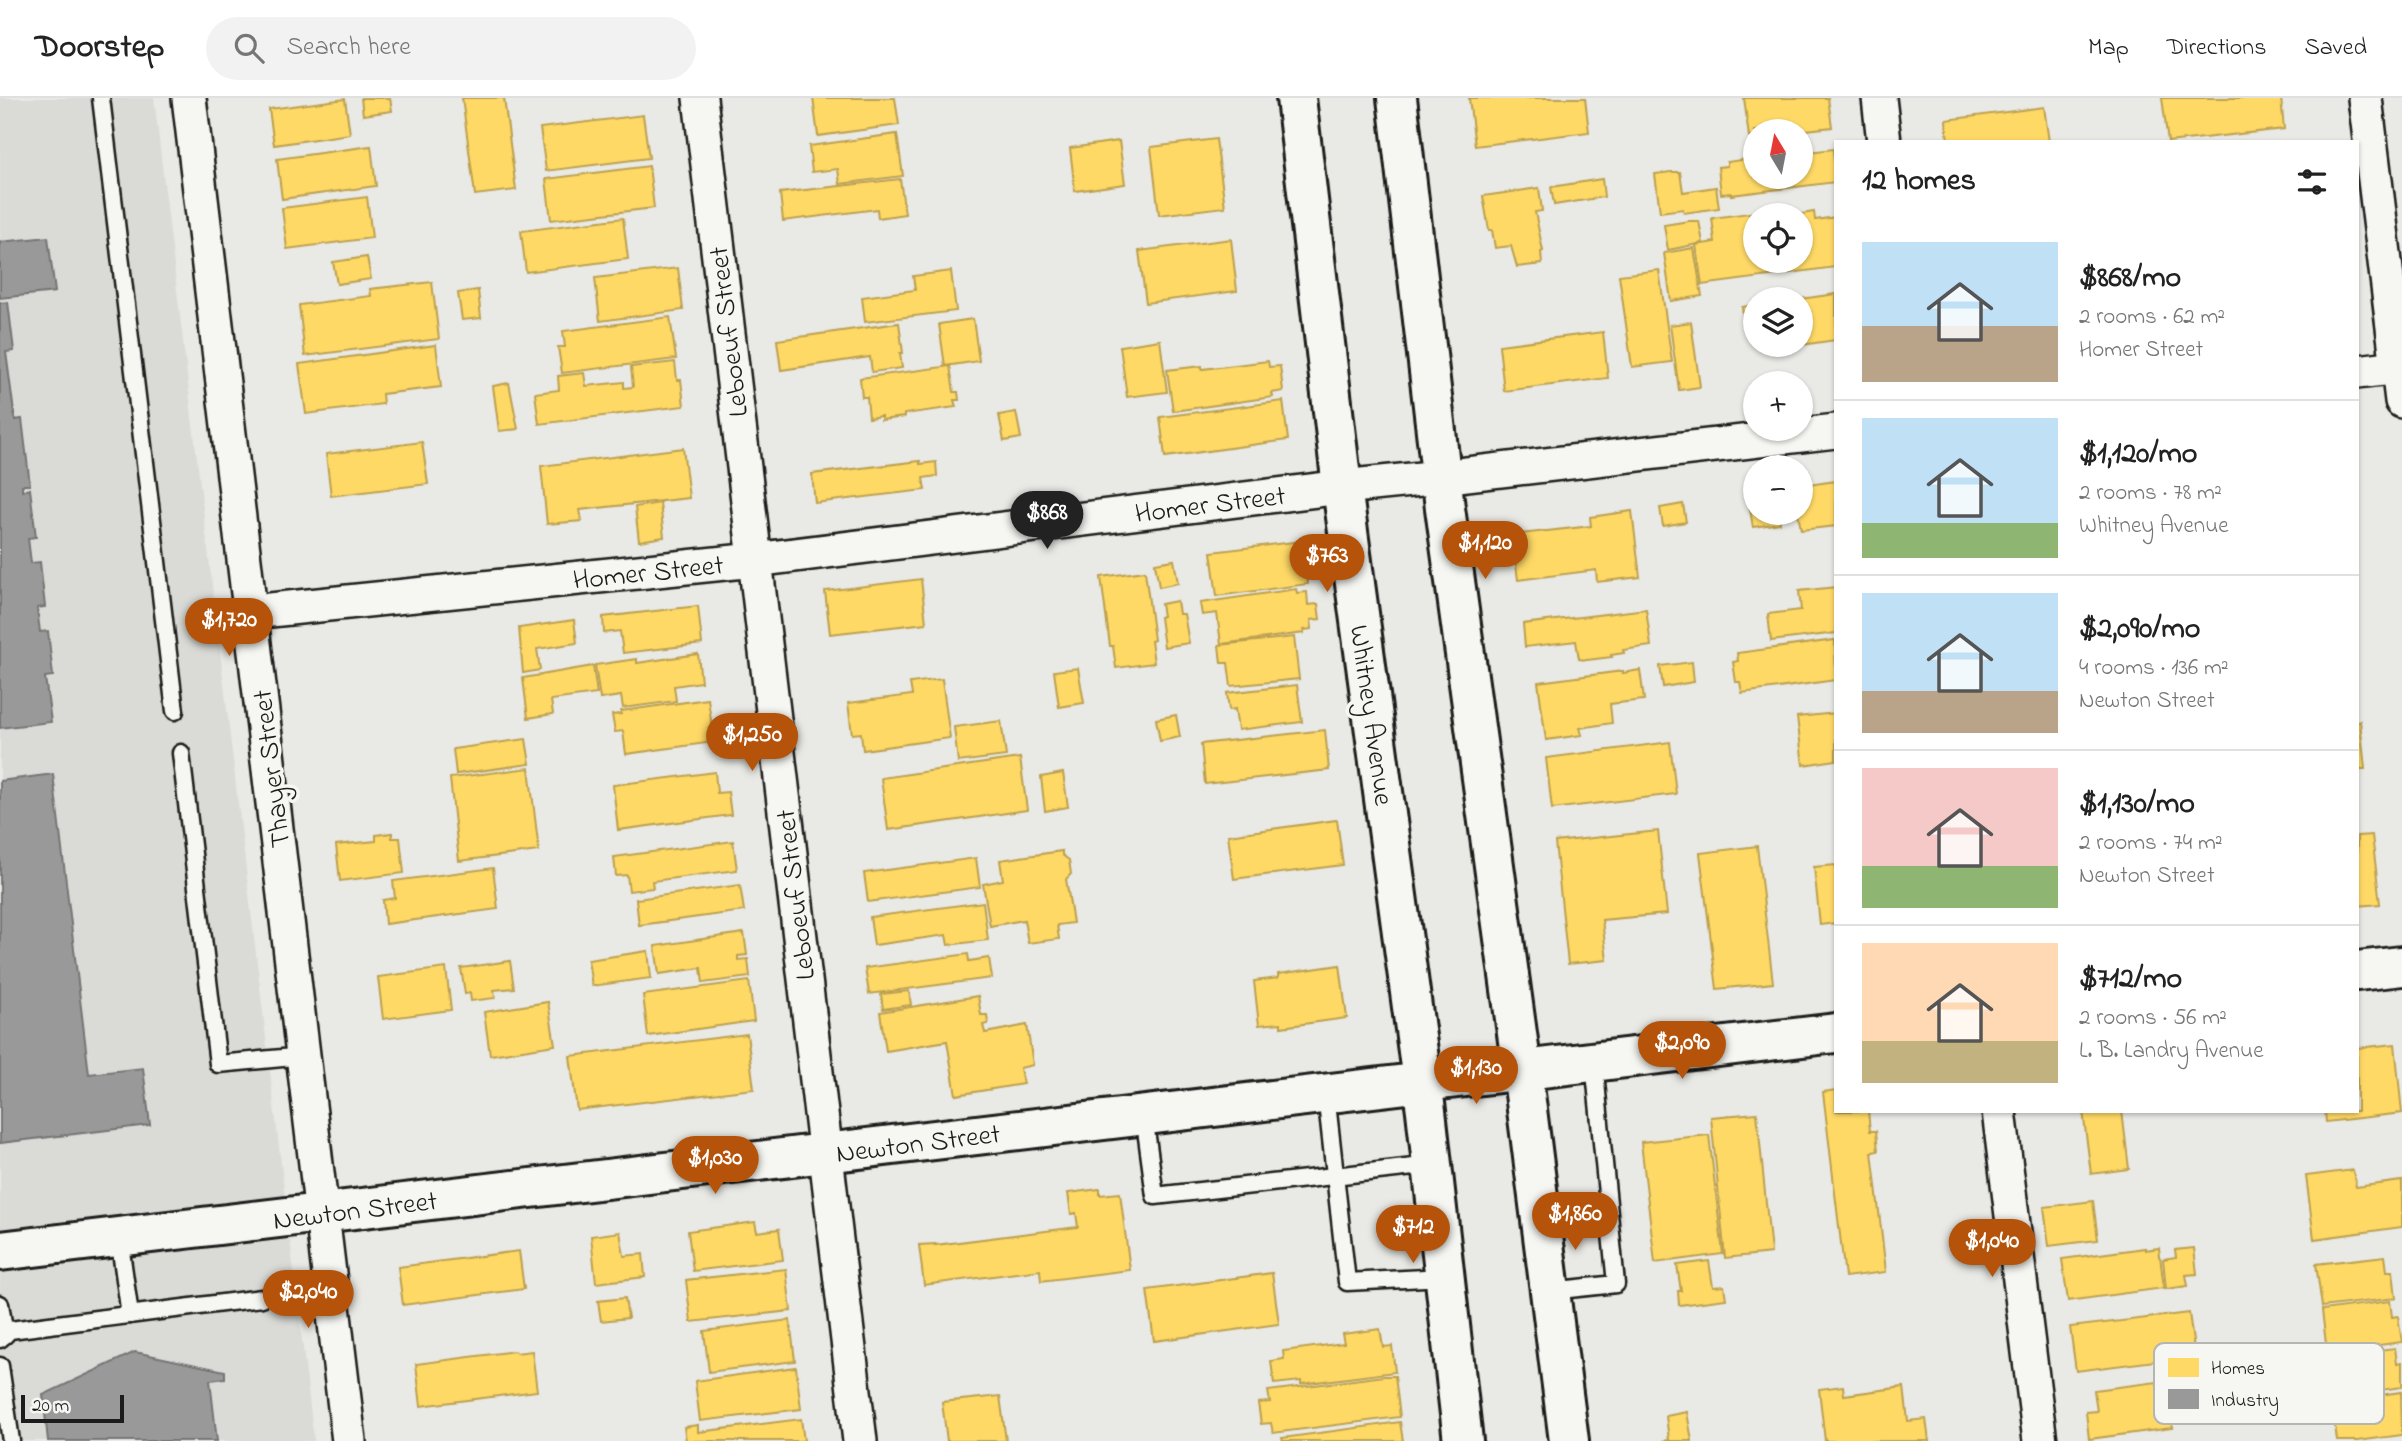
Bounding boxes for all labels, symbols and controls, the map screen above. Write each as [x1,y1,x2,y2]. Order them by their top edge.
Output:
search box [206,17,696,80]
text: Doorstep [35,24,164,72]
icon: search [230,29,268,67]
text: Search here [286,29,411,67]
text: Map [2088,31,2129,66]
text: Directions [2167,31,2266,66]
text: Saved [2304,31,2367,66]
north arrow [1743,119,1813,189]
map controls [1743,119,1813,525]
text: 12 homes [1862,160,1976,204]
icon: filters [2293,163,2331,201]
button: locate [1743,203,1813,273]
street label: Leboeuf Street [700,244,761,419]
text: $868/mo [2079,257,2181,301]
icon: home [1918,270,2002,354]
button: layers [1743,287,1813,357]
text: 2 rooms · 62 m² [2079,301,2225,334]
text: Homer Street [2079,334,2203,367]
button: + [1743,371,1813,441]
text: $1,120/mo [2079,433,2197,477]
icon: home [1918,446,2002,530]
button: − [1743,455,1813,525]
street label: Homer Street [1133,477,1288,536]
text: 2 rooms · 78 m² [2079,477,2222,510]
pin: $868 [1006,491,1088,551]
text: $868 [1026,497,1068,530]
text: Whitney Avenue [2079,510,2229,543]
pin: $1,120 [1428,522,1542,581]
text: $1,120 [1458,527,1512,560]
pin: $763 [1286,534,1368,594]
text: $763 [1305,540,1349,573]
street label: Homer Street [571,546,726,603]
pin: $1,720 [172,598,286,658]
text: $1,720 [201,604,257,637]
text: $2,090/mo [2079,608,2200,652]
icon: home [1918,621,2002,705]
street label: Whitney Avenue [1337,622,1403,809]
text: 4 rooms · 136 m² [2079,652,2229,685]
text: Newton Street [2079,685,2215,718]
street label: Thayer Street [243,687,303,850]
pin: $1,250 [695,714,809,773]
text: $1,250 [722,719,782,752]
text: $1,130/mo [2079,783,2195,827]
icon: home [1918,796,2002,880]
street label: Leboeuf Street [767,807,828,982]
text: 2 rooms · 74 m² [2079,827,2223,860]
text: Newton Street [2079,860,2215,893]
text: $712/mo [2079,958,2182,1002]
icon: home [1918,971,2002,1055]
text: 2 rooms · 56 m² [2079,1002,2227,1035]
pin: $2,090 [1625,1021,1739,1081]
text: $2,090 [1654,1027,1710,1060]
text: L. B. Landry Avenue [2079,1035,2264,1068]
pin: $1,130 [1419,1046,1533,1106]
text: $1,130 [1450,1052,1502,1085]
street label: Newton Street [834,1115,1003,1176]
pin: $1,030 [658,1136,772,1196]
text: $1,030 [688,1142,742,1175]
street label: Newton Street [271,1182,440,1243]
pin: $1,860 [1518,1192,1632,1252]
text: $1,860 [1548,1198,1602,1231]
pin: $712 [1372,1206,1454,1265]
text: $712 [1392,1211,1434,1244]
pin: $1,040 [1935,1220,2049,1279]
text: $1,040 [1965,1225,2019,1258]
pin: $2,040 [251,1270,365,1330]
text: $2,040 [279,1276,337,1309]
legend [2154,1343,2384,1424]
text: Homes [2211,1356,2265,1383]
text: Industry [2211,1388,2279,1416]
scale bar [21,1392,124,1424]
text: 20 m [32,1393,69,1420]

